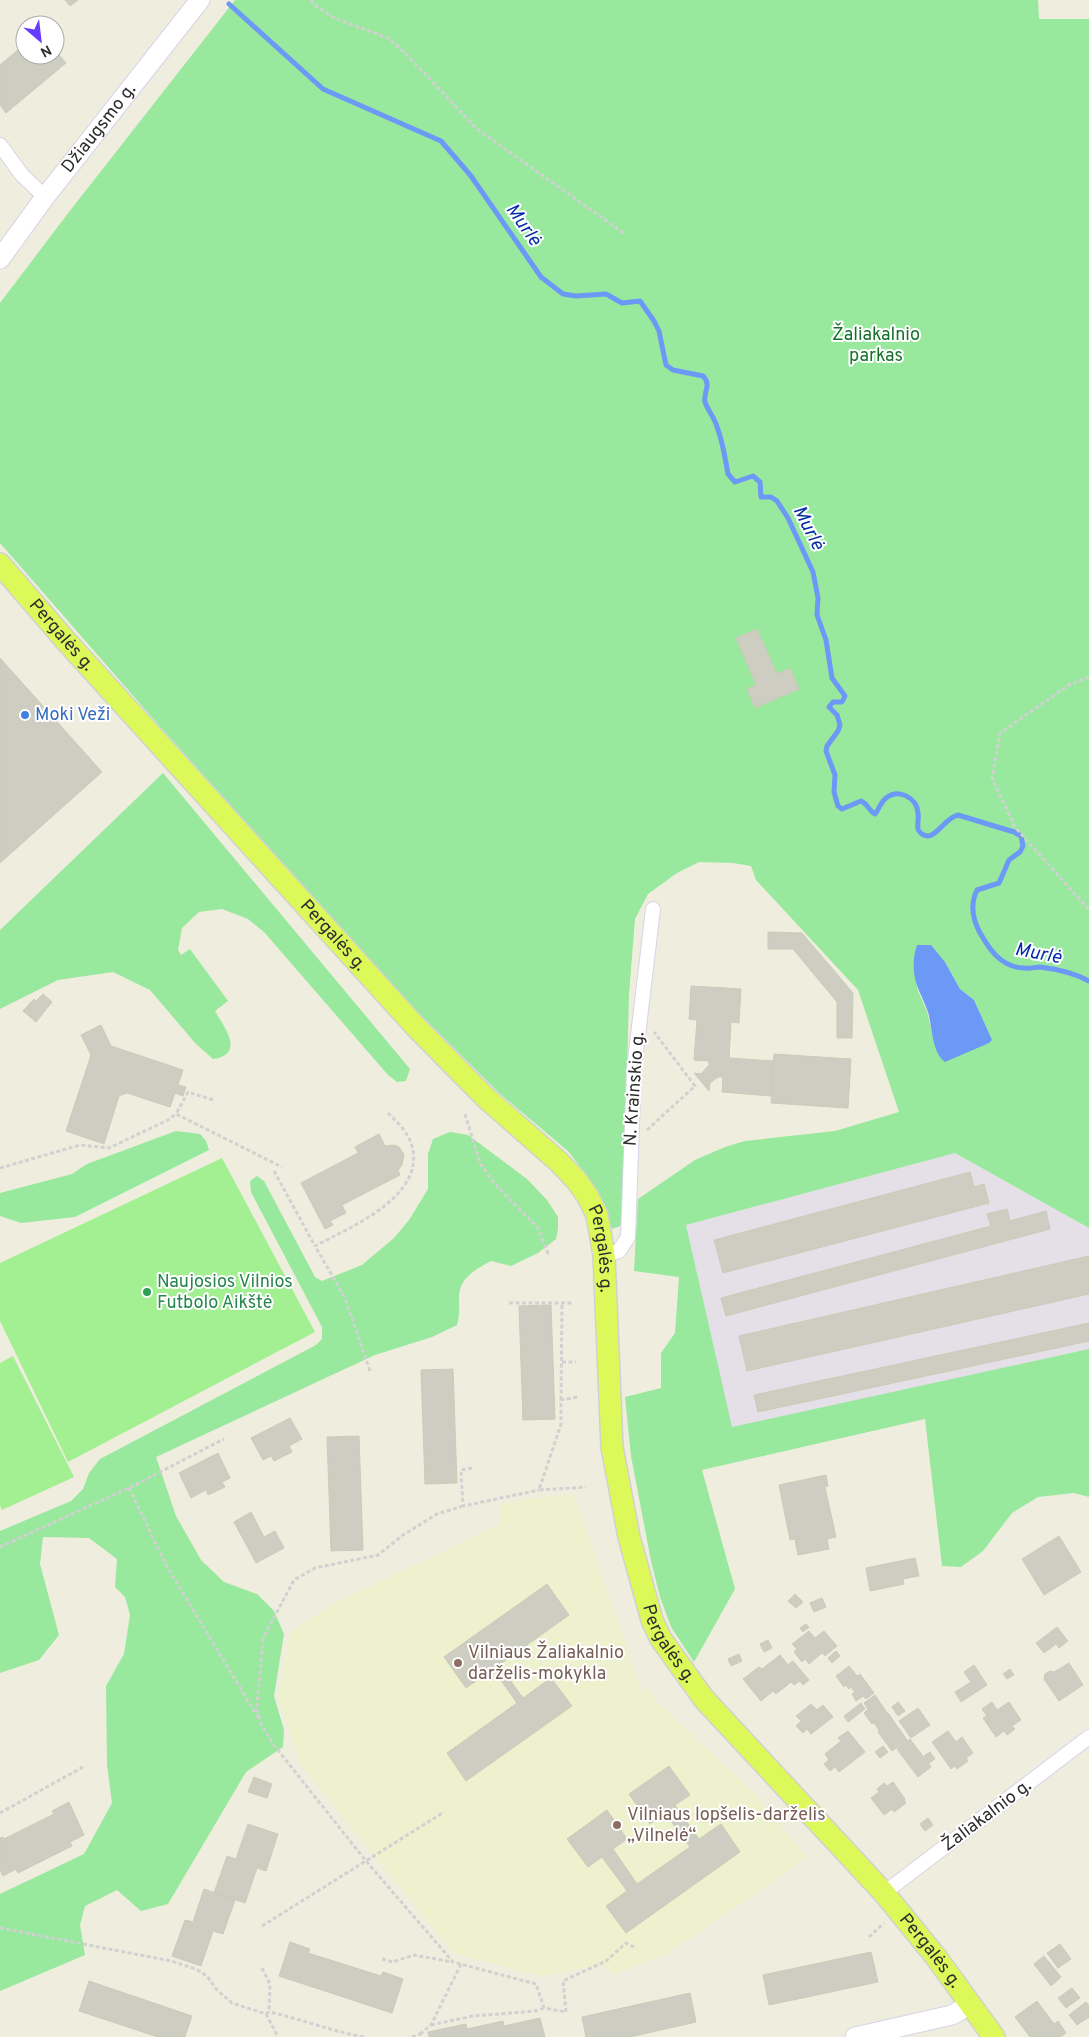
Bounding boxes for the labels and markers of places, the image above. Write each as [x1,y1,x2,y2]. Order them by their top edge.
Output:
place label: Moki Veži [35,704,110,727]
marker: Moki Veži [19,709,31,721]
place label: Naujosios Vilnios Futbolo Aikštė [157,1271,293,1315]
marker: Naujosios Vilnios Futbolo Aikštė [141,1286,153,1298]
place label: Vilniaus Žaliakalnio darželis-mokykla [468,1640,624,1686]
marker: Vilniaus Žaliakalnio darželis-mokykla [452,1657,464,1669]
place label: Vilniaus lopšelis-darželis „Vilnelė“ [627,1804,826,1848]
marker: Vilniaus lopšelis-darželis „Vilnelė“ [611,1819,623,1831]

